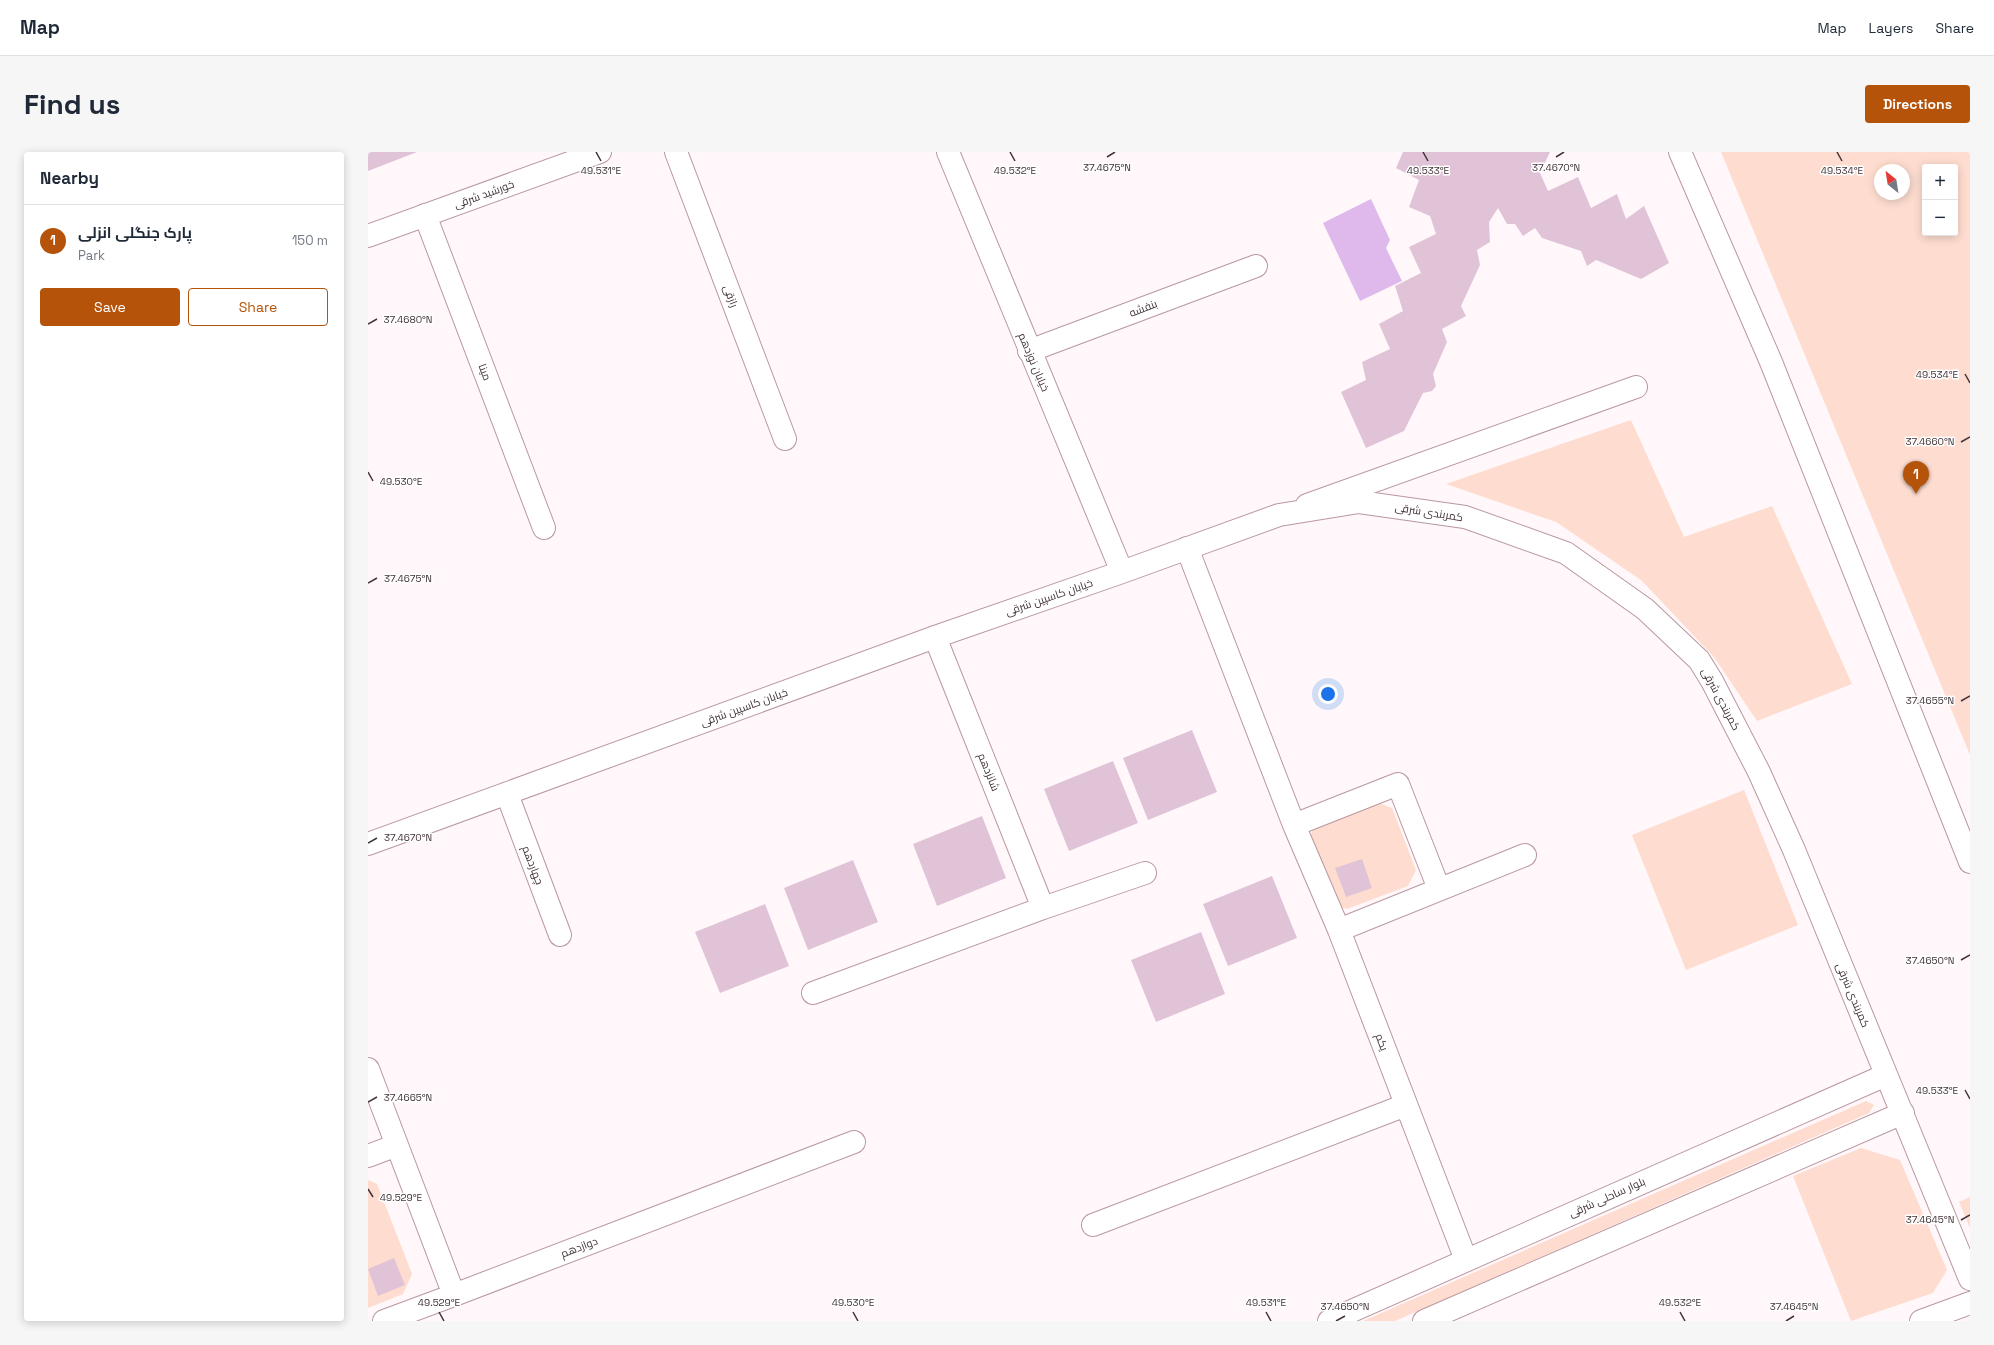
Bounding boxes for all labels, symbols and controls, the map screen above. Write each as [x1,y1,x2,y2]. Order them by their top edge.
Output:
text: Map [20,15,60,40]
text: Map [1817,19,1847,37]
text: Layers [1869,19,1913,37]
text: Share [1935,19,1974,37]
button: Directions [1865,85,1970,123]
text: Find us [24,86,121,122]
text: 37.4675°N [1083,161,1131,174]
text: 37.4670°N [1532,161,1580,174]
text: 49.531°E [581,164,622,177]
text: 49.532°E [994,164,1037,177]
text: 49.533°E [1407,164,1450,177]
text: 49.534°E [1821,164,1864,177]
north arrow [1874,164,1910,200]
map controls [1922,164,1958,236]
button: + [1922,164,1958,200]
text: Nearby [40,167,99,189]
street label: خورشید شرقی [452,177,516,211]
button: − [1922,200,1958,236]
text: پارک جنگلی انزلی [78,223,192,242]
text: 1 [50,232,56,249]
text: 150 m [292,232,328,249]
text: Park [78,247,105,264]
street label: رازقی [720,283,742,309]
button: Save [40,288,180,326]
button: Share [188,288,328,326]
street label: بنفشه [1127,296,1159,320]
text: 37.4680°N [383,313,433,326]
street label: خیابان نوزدهم [1014,331,1053,394]
street label: مینا [475,362,495,382]
text: 49.534°E [1916,368,1959,381]
text: 37.4660°N [1906,435,1954,448]
pin: 1 [1903,461,1929,494]
text: 49.530°E [380,475,423,488]
street label: کمربندی شرقی [1394,500,1464,524]
text: 37.4675°N [384,572,432,585]
street label: خیابان کاسپین شرقی [1003,575,1095,619]
street label: کمربندی شرقی [1699,665,1743,733]
your location [1318,684,1338,704]
street label: خیابان کاسپین شرقی [699,685,789,729]
text: 37.4655°N [1906,694,1954,707]
street label: شانزدهم [974,751,1003,793]
text: 37.4670°N [384,831,432,844]
street label: چهاردهم [518,843,547,887]
text: 37.4650°N [1906,954,1954,967]
street label: کمربندی شرقی [1833,961,1873,1029]
street label: یکم [1371,1031,1392,1053]
text: 49.533°E [1916,1084,1959,1097]
text: 37.4665°N [384,1091,432,1104]
street label: بلوار ساحلی شرقی [1567,1174,1647,1220]
text: 49.529°E [380,1191,423,1204]
text: 37.4645°N [1906,1213,1954,1226]
street label: دوازدهم [559,1234,600,1261]
text: 49.529°E [418,1296,461,1309]
text: 49.530°E [832,1296,875,1309]
text: 49.531°E [1246,1296,1287,1309]
text: 49.532°E [1659,1296,1702,1309]
text: 37.4650°N [1321,1300,1369,1313]
text: 37.4645°N [1770,1300,1818,1313]

